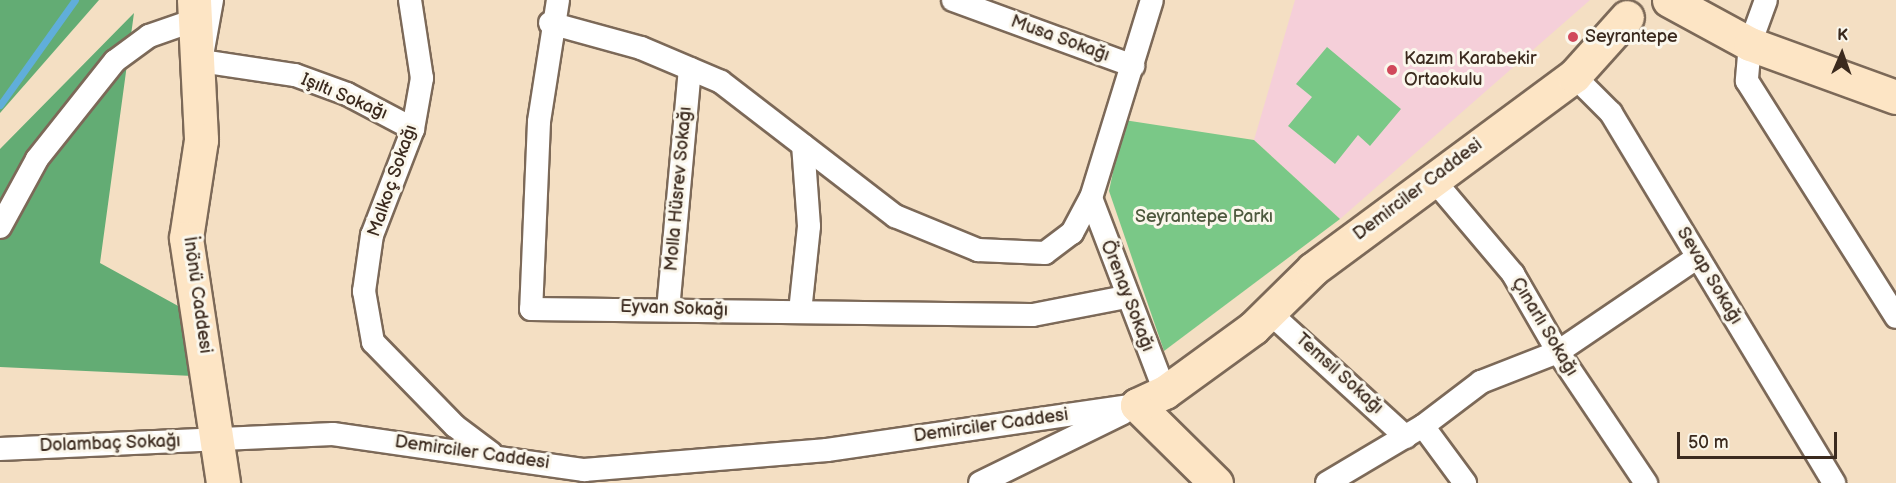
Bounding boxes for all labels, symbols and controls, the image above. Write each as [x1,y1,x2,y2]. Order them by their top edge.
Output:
street label: Musa Sokağı [1007,11,1113,67]
north arrow [1812,24,1872,84]
place label: Seyrantepe [1585,26,1678,48]
text: K [1837,26,1848,45]
marker: Seyrantepe [1566,30,1580,44]
place label: Kazım Karabekir Ortaokulu [1404,49,1536,92]
marker: Kazım Karabekir Ortaokulu [1385,63,1399,77]
street label: Işıltı Sokağı [297,69,391,125]
street label: Molla Hüsrev Sokağı [661,106,697,272]
street label: Malkoç Sokağı [364,122,422,240]
street label: Demirciler Caddesi [1349,134,1487,246]
park label: Seyrantepe Parkı [1135,206,1273,228]
street label: Sevap Sokağı [1671,223,1747,329]
street label: İnönü Caddesi [178,235,216,355]
street label: Örenay Sokağı [1096,237,1158,355]
street label: Çınarlı Sokağı [1506,274,1582,380]
street label: Eyvan Sokağı [620,296,728,322]
street label: Temsil Sokağı [1291,329,1387,419]
street label: Demirciler Caddesi [912,404,1070,448]
scale bar [1680,420,1840,458]
street label: Dolambaç Sokağı [39,431,181,457]
street label: Demirciler Caddesi [393,431,551,475]
text: 50 m [1688,432,1729,453]

